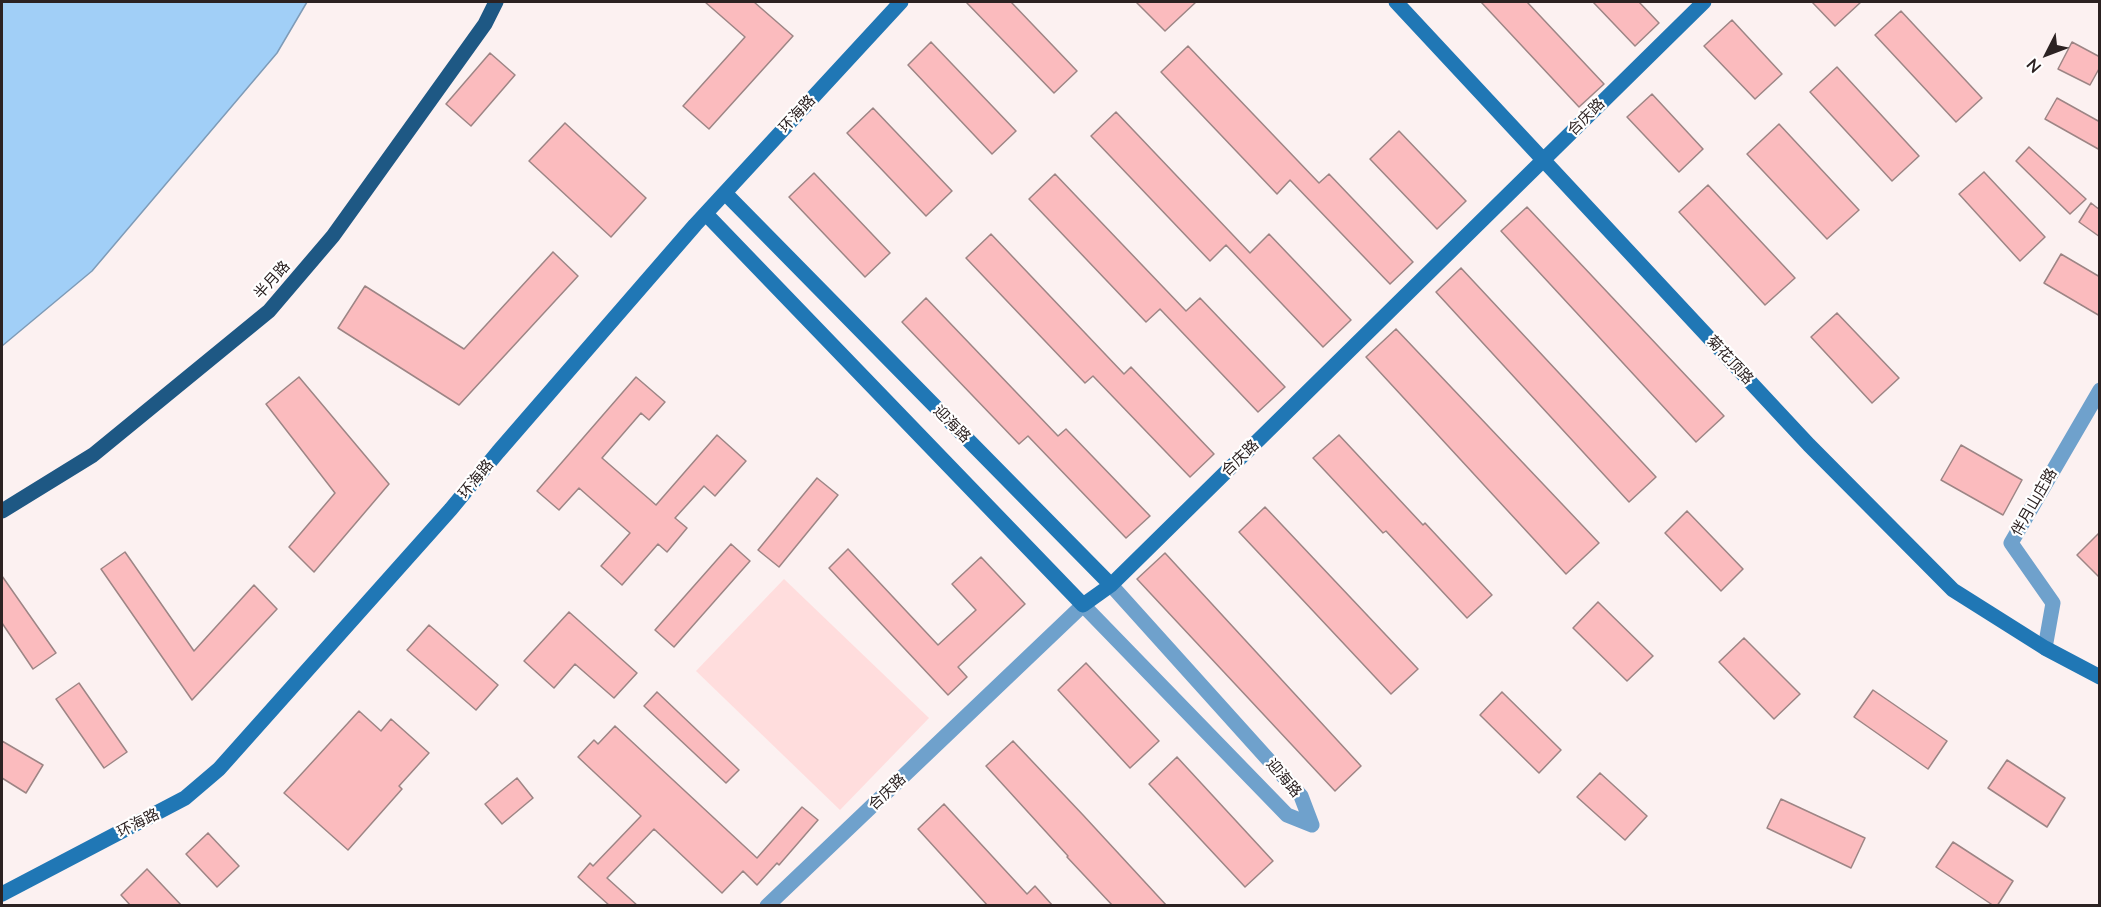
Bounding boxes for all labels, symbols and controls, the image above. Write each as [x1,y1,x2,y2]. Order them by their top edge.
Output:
north arrow [2017,24,2077,84]
text: N [2022,55,2044,77]
street label: 环海路 [775,91,819,137]
street label: 合庆路 [1564,95,1608,139]
street label: 半月路 [250,257,294,303]
street label: 菊花顶路 [1703,332,1757,388]
street label: 迎海路 [930,402,974,446]
street label: 合庆路 [1218,436,1262,480]
street label: 环海路 [455,456,497,502]
street label: 伴月山庄路 [2007,465,2061,539]
street label: 迎海路 [1263,755,1305,801]
street label: 合庆路 [865,770,909,814]
street label: 环海路 [114,805,162,841]

